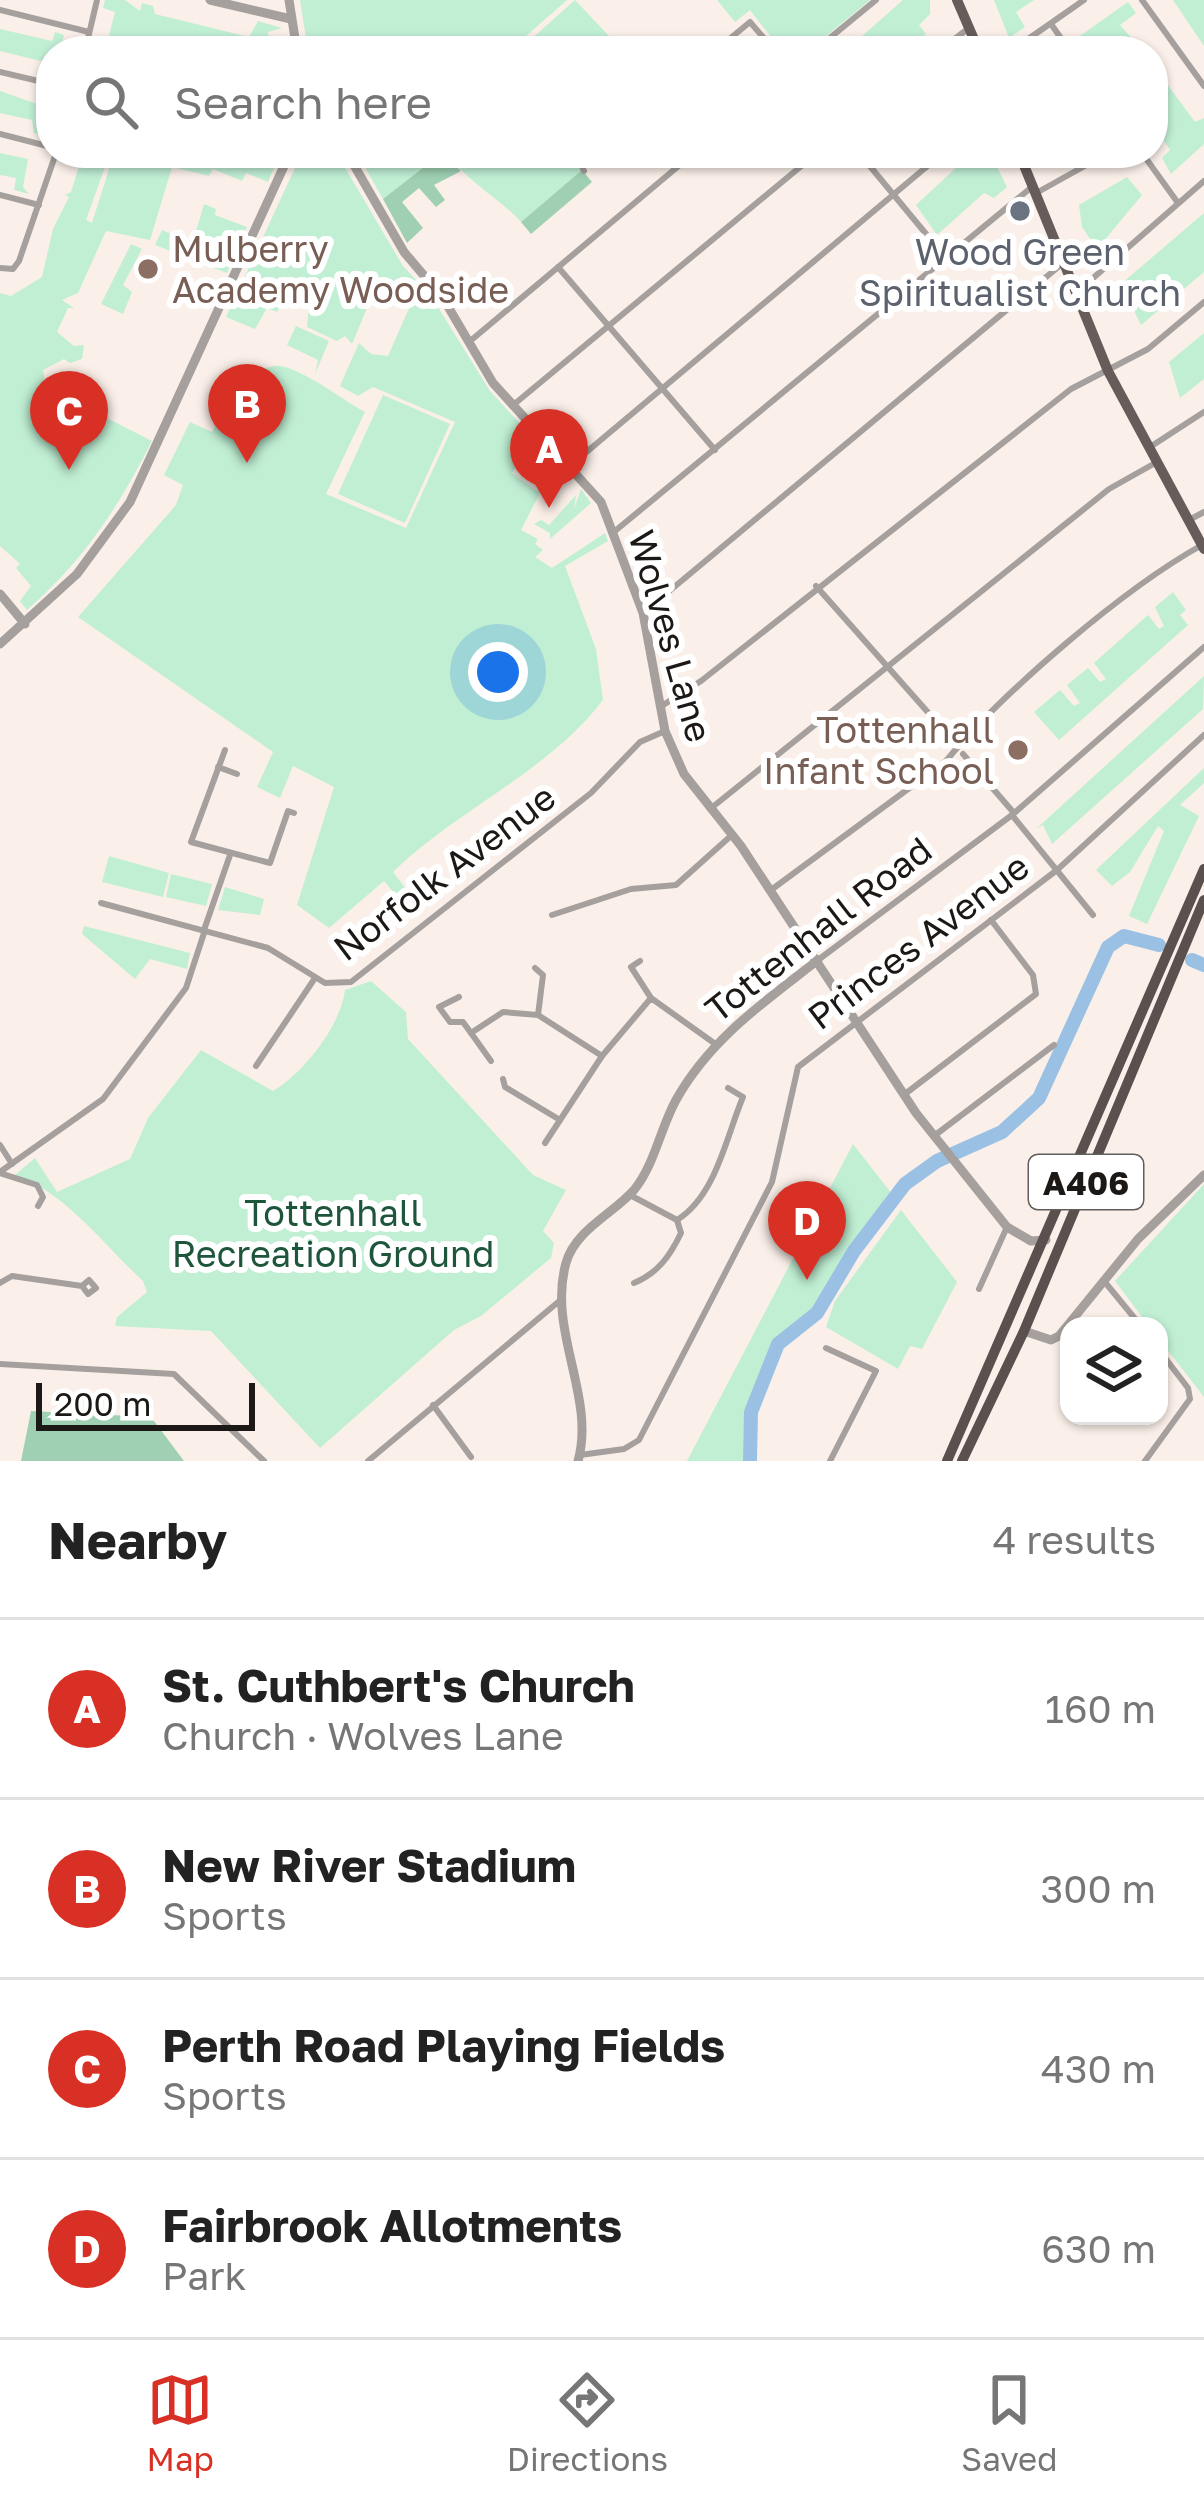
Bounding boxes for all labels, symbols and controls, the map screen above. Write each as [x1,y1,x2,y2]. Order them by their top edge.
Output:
search box [36,36,1168,168]
icon: search [78,69,144,135]
text: Search here [174,75,432,129]
marker: Wood Green Spiritualist Church [1007,198,1033,224]
place label: Mulberry Academy Woodside [172,227,509,311]
place label: Wood Green Spiritualist Church [859,230,1181,314]
marker: Mulberry Academy Woodside [135,256,161,282]
pin: B [208,364,286,463]
pin: C [30,371,108,470]
pin: A [510,409,588,508]
street label: Wolves Lane [620,525,722,747]
your location [468,642,528,702]
place label: Tottenhall Infant School [763,708,994,792]
marker: Tottenhall Infant School [1005,737,1031,763]
street label: Norfolk Avenue [325,775,563,969]
street label: Tottenhall Road [696,827,940,1031]
street label: Princes Avenue [799,844,1037,1038]
road number: A406 [1029,1155,1143,1209]
pin: D [768,1181,846,1280]
park label: Tottenhall Recreation Ground [172,1191,494,1275]
map controls [1060,1317,1168,1425]
button: layers [1060,1317,1168,1425]
scale bar [36,1377,255,1430]
text: 200 m [54,1384,152,1423]
text: Nearby [48,1509,227,1570]
text: 4 results [993,1516,1156,1563]
text: St. Cuthbert's Church [162,1658,635,1712]
text: A [73,1685,101,1732]
text: 160 m [1045,1685,1156,1732]
text: Church · Wolves Lane [162,1712,564,1759]
text: New River Stadium [162,1838,576,1892]
text: B [73,1865,101,1912]
text: 300 m [1041,1865,1156,1912]
text: Sports [162,1892,287,1939]
text: Perth Road Playing Fields [162,2018,725,2072]
text: C [73,2045,101,2092]
text: 430 m [1041,2045,1156,2092]
text: Sports [162,2072,287,2119]
text: Fairbrook Allotments [162,2198,622,2252]
text: D [73,2225,101,2272]
text: 630 m [1041,2225,1156,2272]
text: Park [162,2252,246,2299]
tab: Map [147,2367,214,2478]
tab: Directions [507,2367,668,2478]
tab: Saved [961,2367,1057,2478]

